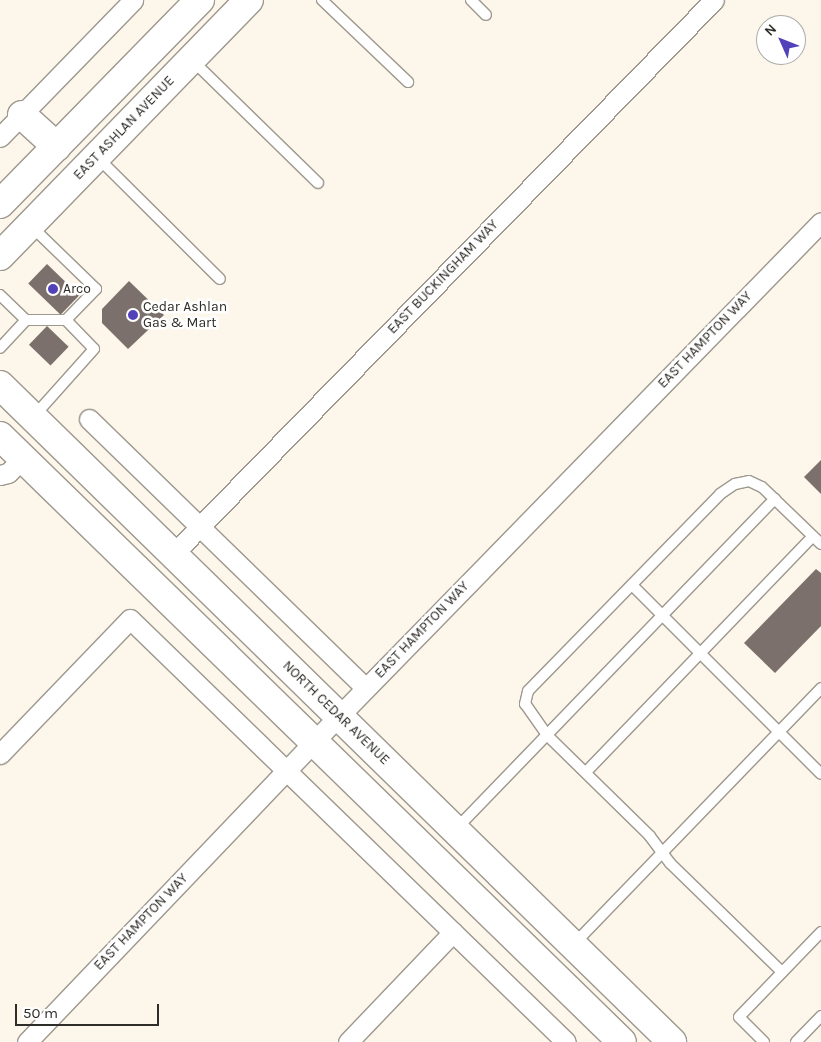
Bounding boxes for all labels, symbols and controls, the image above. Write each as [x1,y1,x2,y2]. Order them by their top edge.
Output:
north arrow [756,15,806,65]
text: N [761,20,780,39]
street label: EAST ASHLAN AVENUE [70,73,178,183]
street label: EAST BUCKINGHAM WAY [384,216,502,338]
place label: Arco [63,281,91,297]
marker: Arco [47,283,59,295]
street label: EAST HAMPTON WAY [654,288,756,392]
place label: Cedar Ashlan Gas & Mart [143,299,227,332]
marker: Cedar Ashlan Gas & Mart [127,309,139,321]
street label: EAST HAMPTON WAY [371,578,473,682]
street label: NORTH CEDAR AVENUE [279,657,393,769]
street label: EAST HAMPTON WAY [90,870,192,974]
scale bar [18,994,161,1026]
text: 50 m [23,1004,58,1022]

